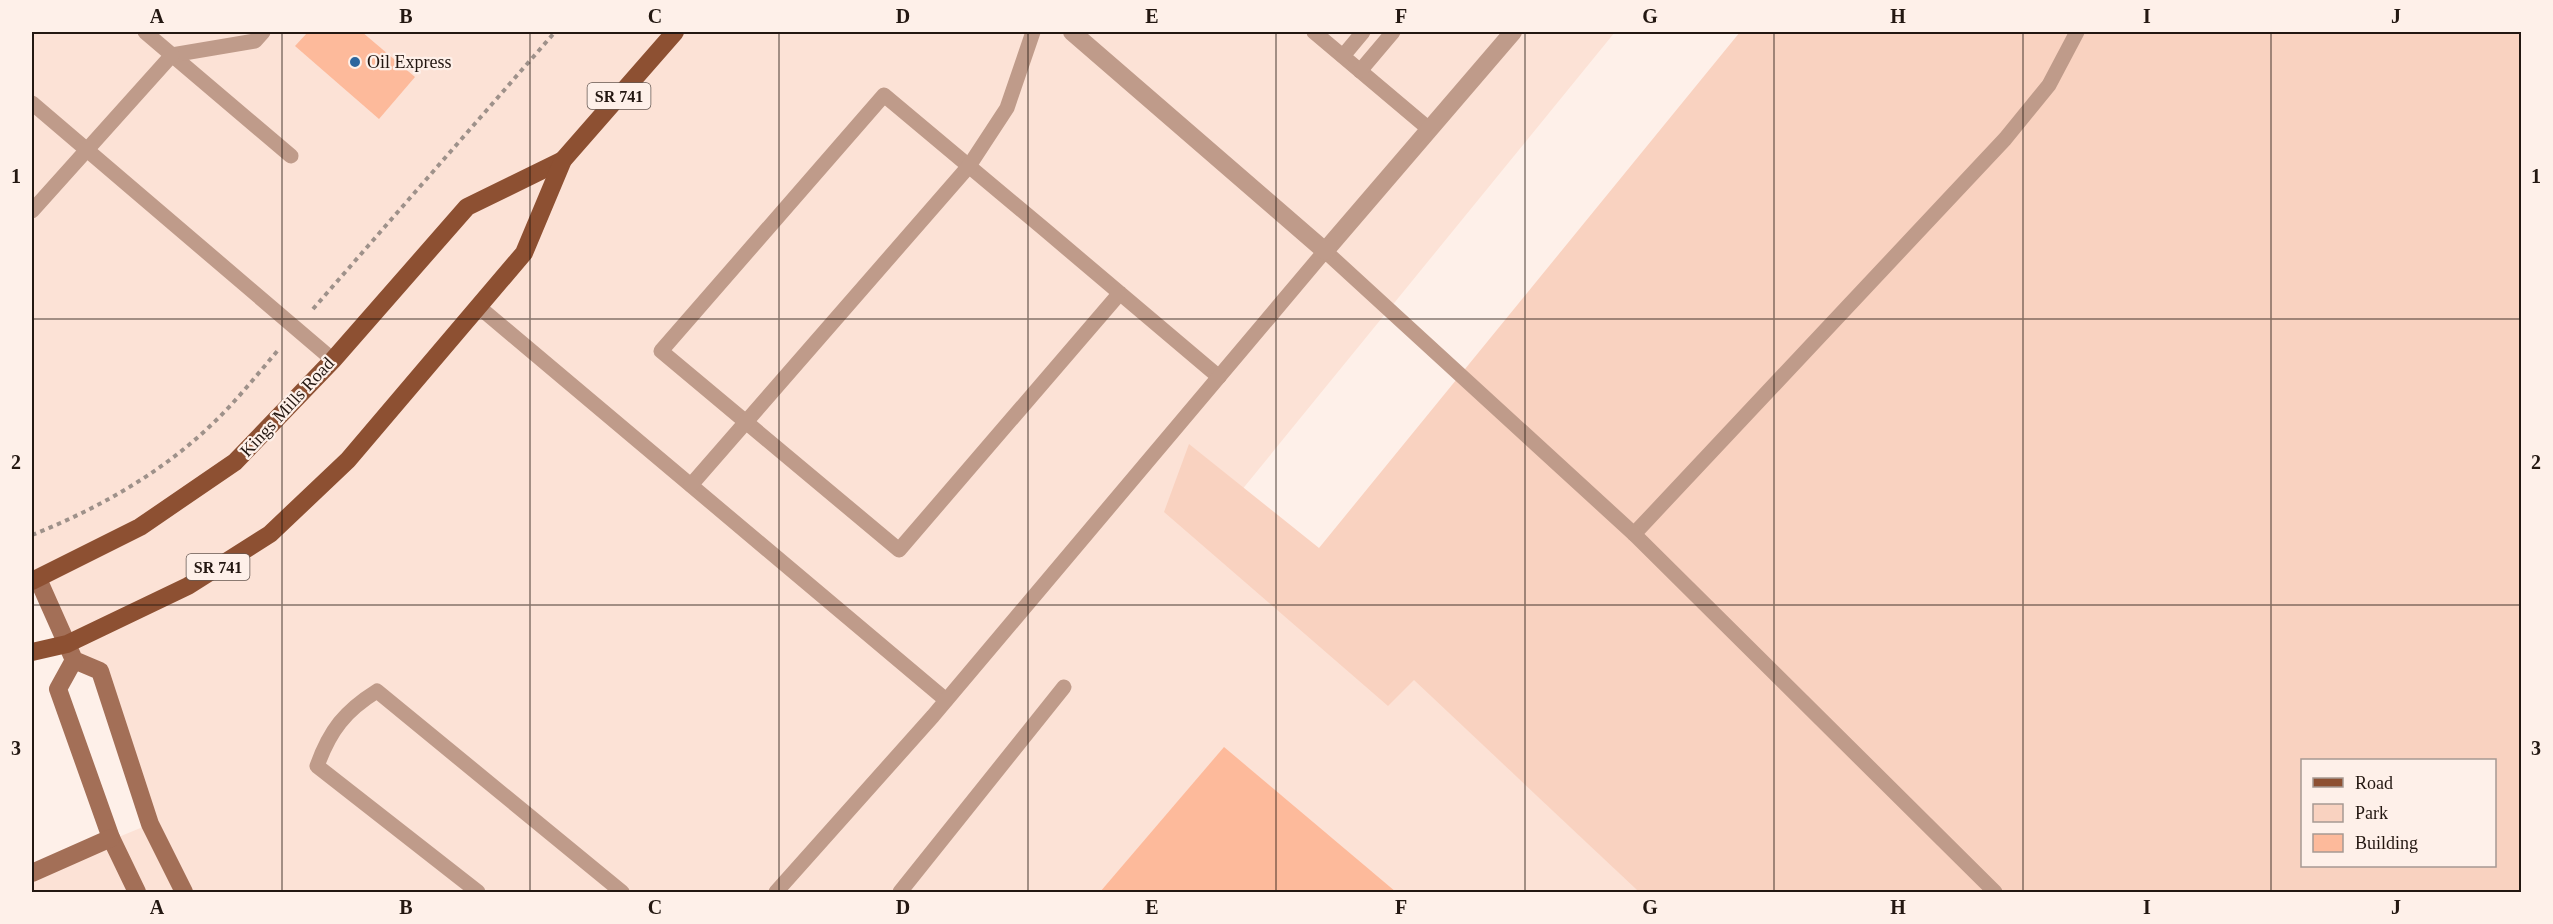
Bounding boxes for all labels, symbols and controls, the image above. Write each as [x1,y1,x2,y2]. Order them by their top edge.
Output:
text: A [150,5,165,27]
text: B [399,5,413,27]
text: C [648,5,662,27]
text: D [896,5,910,27]
text: E [1145,5,1159,27]
text: F [1395,5,1407,27]
text: G [1642,5,1658,27]
text: H [1890,5,1906,27]
text: I [2143,5,2151,27]
text: J [2391,5,2401,27]
place label: Oil Express [367,52,452,72]
marker: Oil Express [348,55,362,69]
road number: SR 741 [588,83,650,109]
text: 1 [11,165,21,187]
text: 1 [2531,165,2541,187]
street label: Kings Mills Road [236,353,338,461]
text: 2 [11,451,21,473]
text: 2 [2531,451,2541,473]
road number: SR 741 [186,554,250,580]
text: 3 [11,737,21,759]
text: 3 [2531,737,2541,759]
legend [2301,759,2496,867]
text: Road [2355,773,2393,793]
text: Park [2355,803,2388,823]
text: Building [2355,833,2418,853]
text: A [150,896,165,918]
text: B [399,896,413,918]
text: C [648,896,662,918]
text: D [896,896,910,918]
text: E [1145,896,1159,918]
text: F [1395,896,1407,918]
text: G [1642,896,1658,918]
text: H [1890,896,1906,918]
text: I [2143,896,2151,918]
text: J [2391,896,2401,918]

